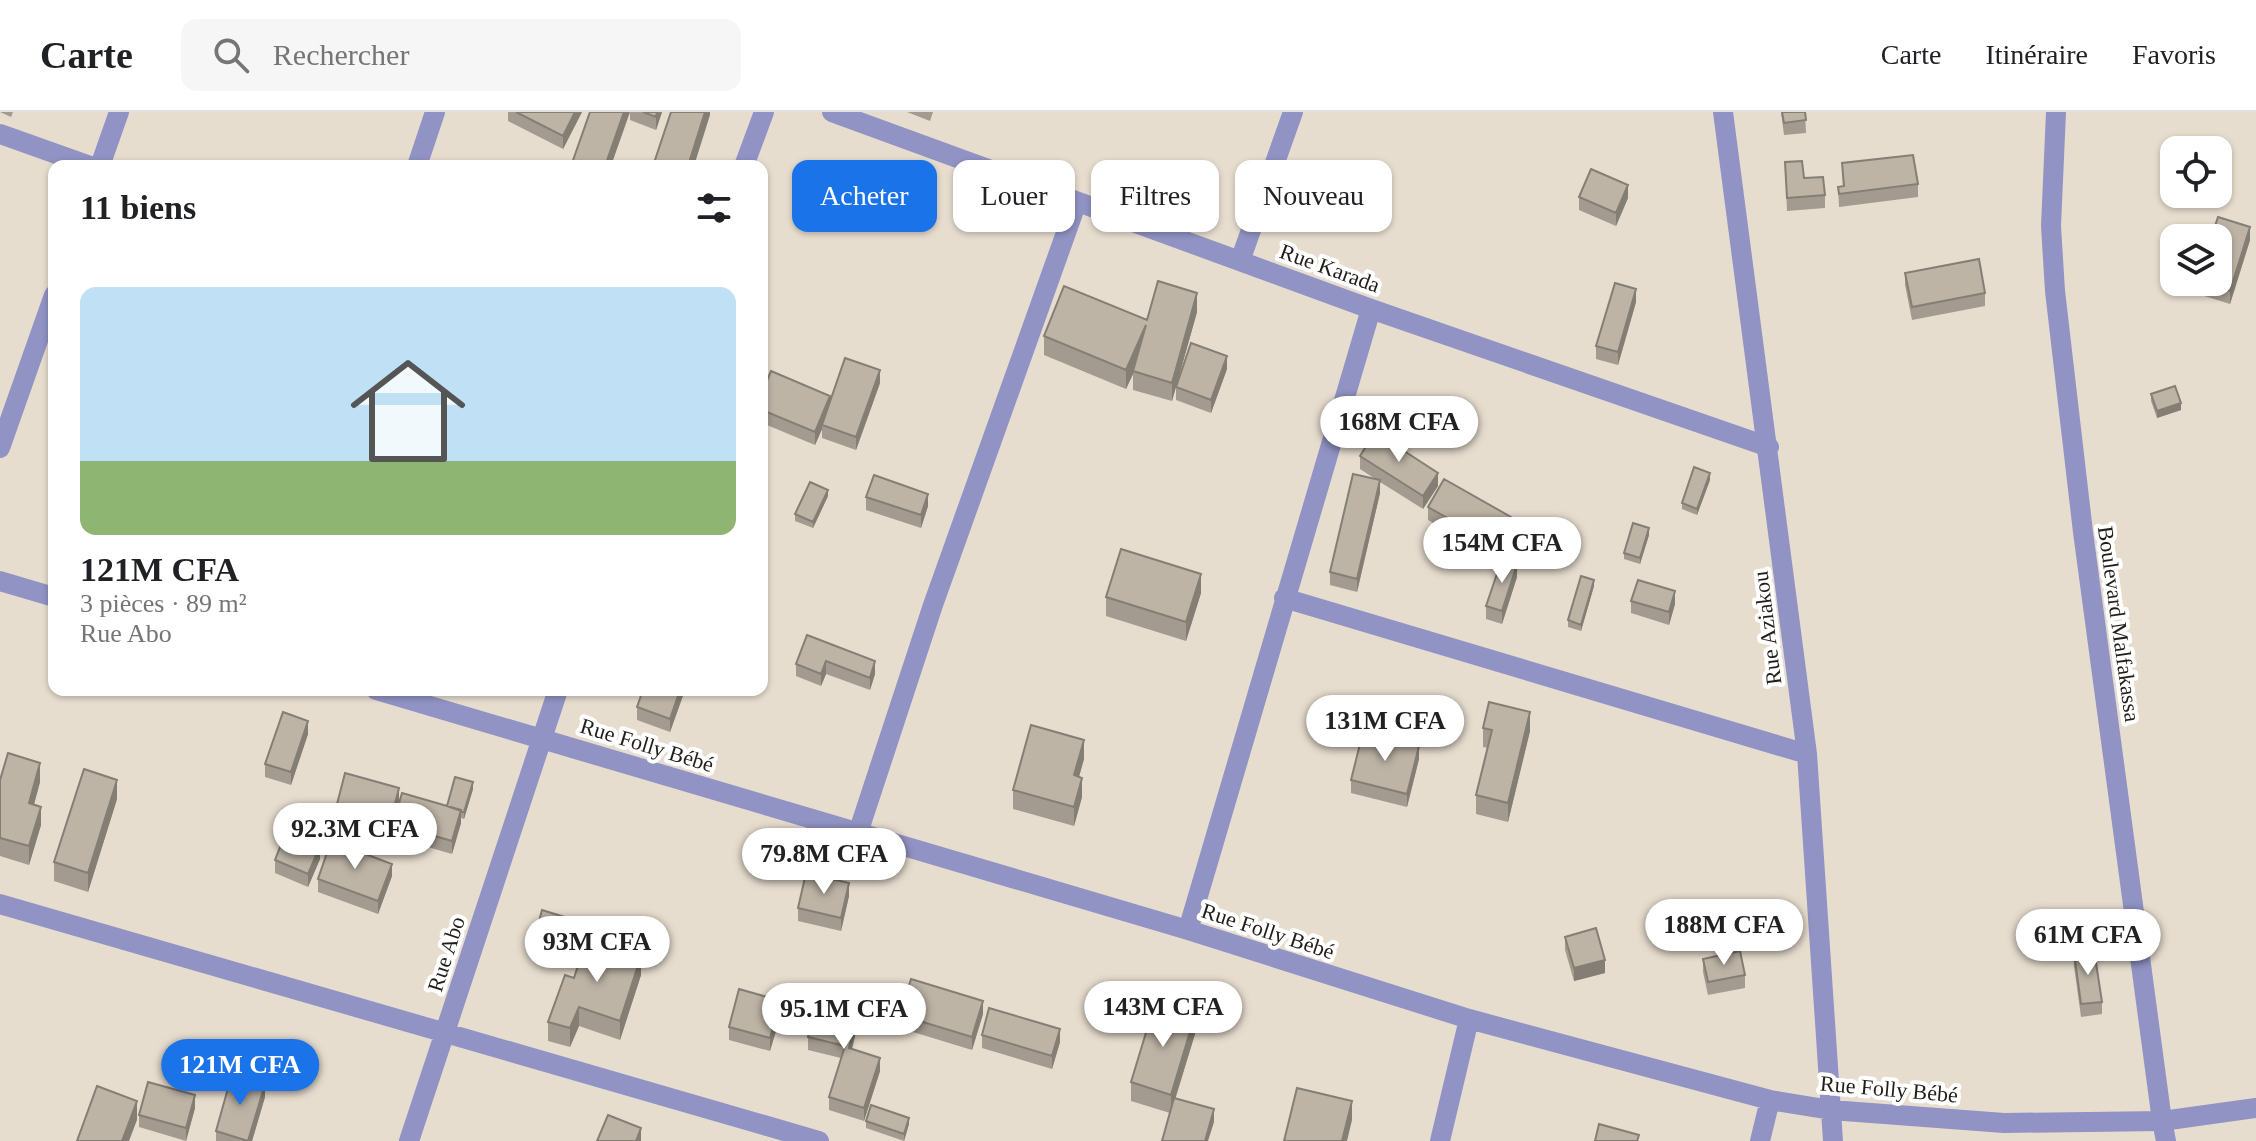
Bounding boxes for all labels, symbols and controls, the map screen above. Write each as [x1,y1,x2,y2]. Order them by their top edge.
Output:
search box [181,19,741,91]
icon: search [209,33,253,77]
text: Carte [40,34,133,76]
text: Rechercher [273,38,409,71]
text: Carte [1881,39,1941,70]
text: Itinéraire [1985,39,2088,70]
text: Favoris [2132,39,2216,70]
map controls [2160,136,2232,296]
button: locate [2160,136,2232,208]
chip: Acheter [792,160,937,232]
chip: Louer [953,160,1075,232]
chip: Filtres [1091,160,1219,232]
chip: Nouveau [1235,160,1392,232]
icon: filters [692,186,736,230]
text: 11 biens [80,189,196,226]
button: layers [2160,224,2232,296]
street label: Rue Karada [1277,238,1384,298]
icon: home [336,339,480,483]
pin: 168M CFA [1316,396,1482,464]
text: 168M CFA [1338,407,1460,436]
pin: 154M CFA [1419,517,1585,585]
street label: Boulevard Malfakassa [2093,525,2145,724]
text: 154M CFA [1441,528,1563,557]
text: 121M CFA [80,551,239,588]
street label: Rue Aziakou [1748,570,1786,686]
text: 3 pièces · 89 m² [80,589,247,618]
text: Rue Abo [80,619,172,648]
pin: 131M CFA [1302,695,1468,763]
text: 131M CFA [1324,706,1446,735]
street label: Rue Folly Bébé [577,713,717,777]
pin: 92.3M CFA [263,803,447,871]
text: 92.3M CFA [291,814,419,843]
pin: 79.8M CFA [732,828,916,896]
text: 79.8M CFA [760,839,888,868]
street label: Rue Folly Bébé [1198,898,1338,964]
pin: 188M CFA [1641,899,1807,967]
pin: 61M CFA [2014,909,2162,977]
text: 188M CFA [1663,910,1785,939]
street label: Rue Abo [422,913,470,995]
pin: 93M CFA [523,916,671,984]
text: 61M CFA [2034,920,2142,949]
text: 93M CFA [543,927,651,956]
pin: 143M CFA [1080,981,1246,1049]
pin: 95.1M CFA [752,983,936,1051]
text: 143M CFA [1102,992,1224,1021]
text: 95.1M CFA [780,994,908,1023]
pin: 121M CFA [157,1039,323,1107]
text: 121M CFA [179,1050,301,1079]
street label: Rue Folly Bébé [1819,1071,1959,1107]

